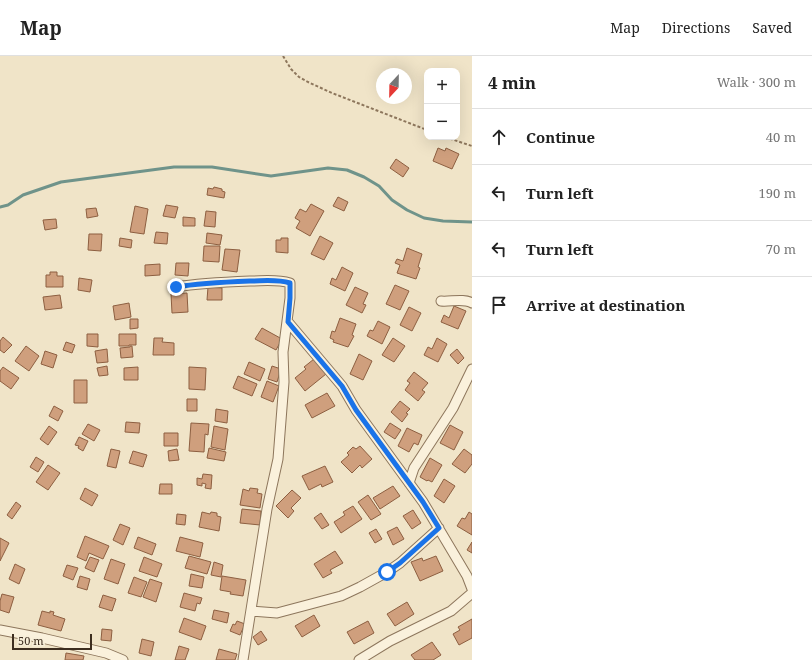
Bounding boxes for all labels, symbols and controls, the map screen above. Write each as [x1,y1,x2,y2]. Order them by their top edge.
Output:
text: Map [20,15,62,41]
text: Map [610,18,640,37]
text: Directions [662,18,730,37]
text: Saved [752,18,792,37]
north arrow [376,68,412,104]
map controls [424,68,460,140]
button: + [424,68,460,104]
text: 4 min [488,71,536,94]
text: Walk · 300 m [717,73,796,91]
button: − [424,104,460,140]
icon: ahead [488,126,510,148]
text: Continue [526,127,595,147]
text: 40 m [766,128,796,146]
icon: left [488,182,510,204]
text: Turn left [526,183,594,203]
text: 190 m [759,184,796,202]
icon: left [488,238,510,260]
text: Turn left [526,239,594,259]
text: 70 m [766,240,796,258]
route end [167,278,185,296]
icon: arrive [488,294,510,316]
text: Arrive at destination [526,295,685,315]
route start [378,563,396,581]
scale bar [12,632,92,651]
text: 50 m [18,633,44,648]

